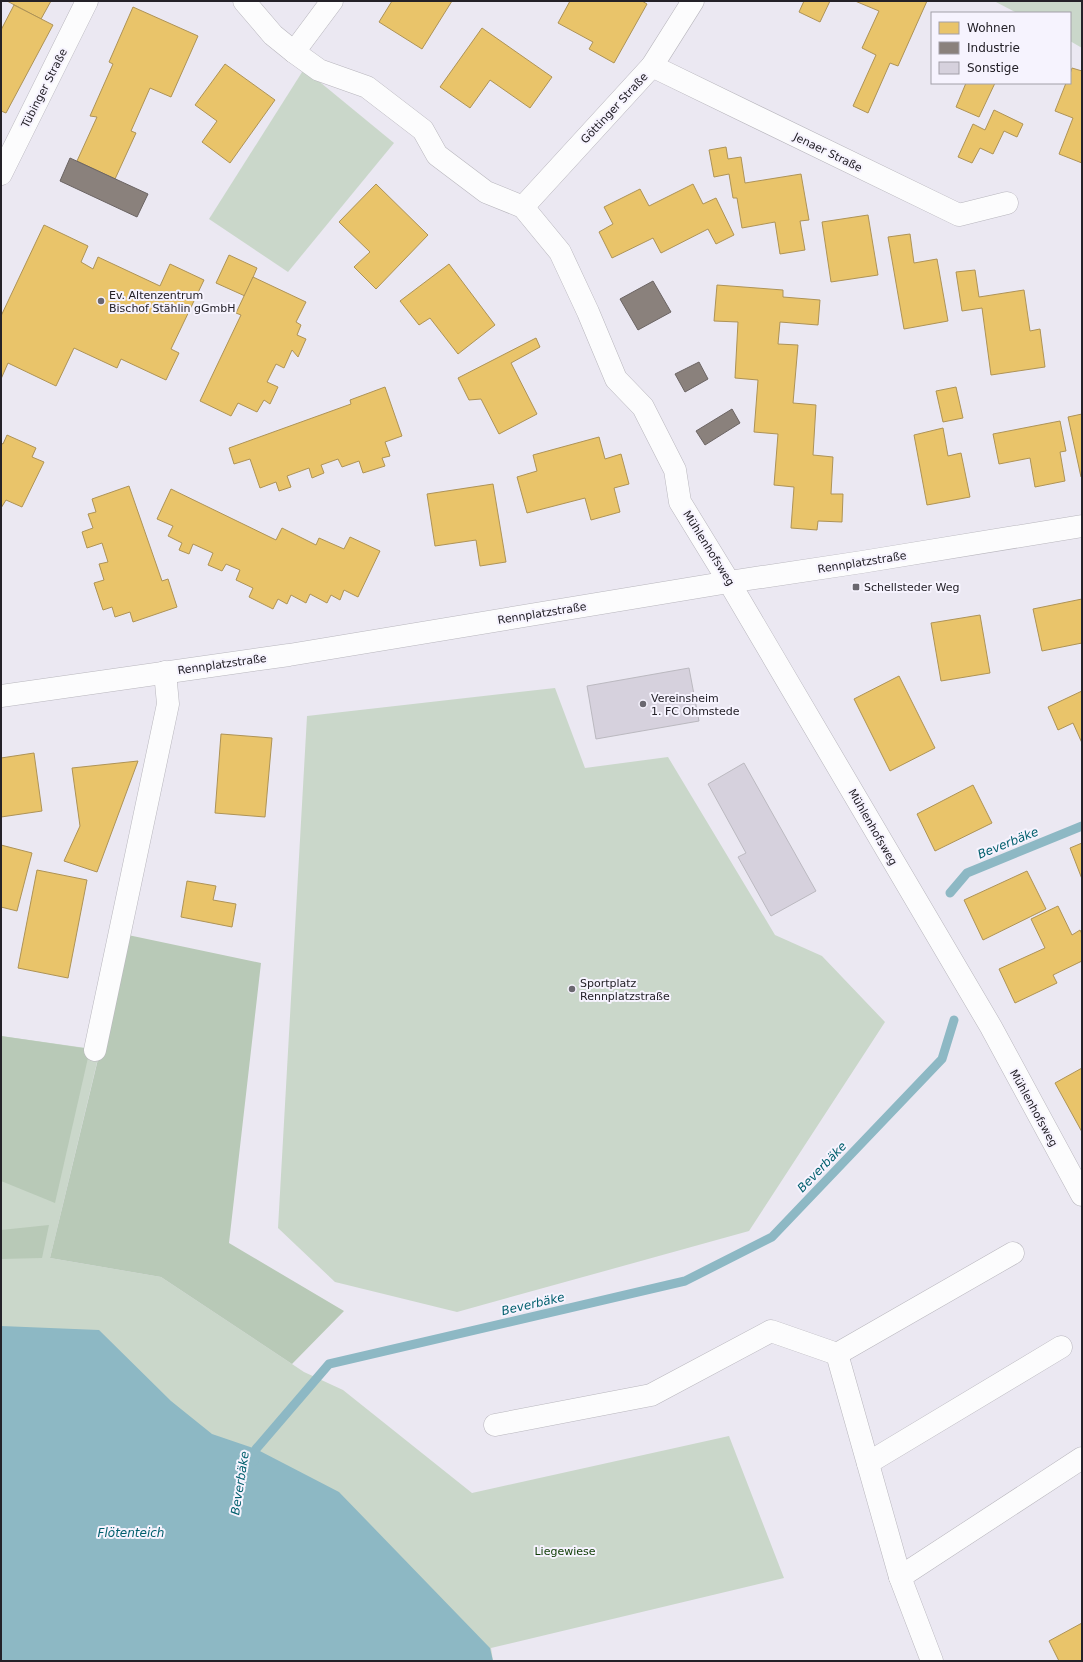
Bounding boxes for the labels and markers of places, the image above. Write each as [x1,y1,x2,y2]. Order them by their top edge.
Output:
place label: Ev. Altenzentrum Bischof Stählin gGmbH [109,289,236,315]
marker: Ev. Altenzentrum Bischof Stählin gGmbH [96,296,106,306]
place label: Schellsteder Weg [864,581,959,594]
marker: Schellsteder Weg [851,582,861,592]
place label: Vereinsheim 1. FC Ohmstede [651,692,740,718]
marker: Vereinsheim 1. FC Ohmstede [638,699,648,709]
place label: Sportplatz Rennplatzstraße [580,977,670,1003]
marker: Sportplatz Rennplatzstraße [567,984,577,994]

